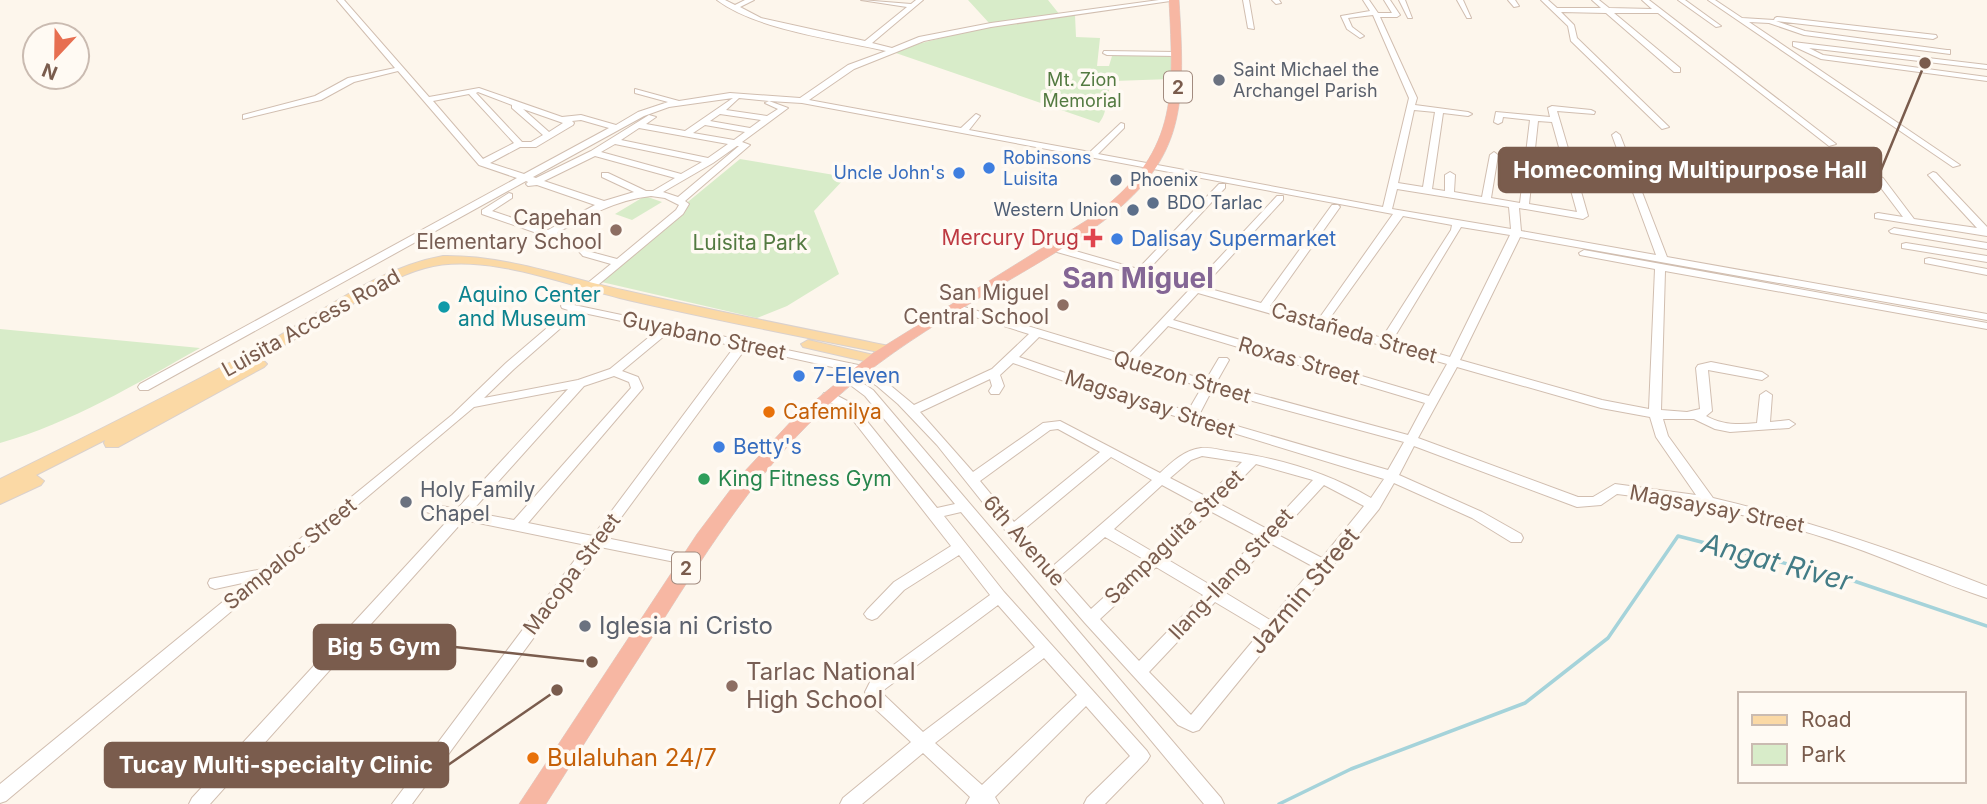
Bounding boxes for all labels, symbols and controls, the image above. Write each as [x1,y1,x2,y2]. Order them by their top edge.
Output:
north arrow [21,21,91,91]
text: N [39,58,61,85]
place label: Saint Michael the Archangel Parish [1233,59,1379,101]
park label: Mt. Zion Memorial [1042,69,1122,111]
road number: 2 [1164,72,1192,102]
marker: Saint Michael the Archangel Parish [1211,72,1227,88]
place label: Robinsons Luisita [1003,147,1092,189]
callout: Homecoming Multipurpose Hall [1499,148,1881,192]
text: Homecoming Multipurpose Hall [1513,156,1867,184]
marker: Robinsons Luisita [981,160,997,176]
place label: Uncle John's [834,162,945,183]
marker: Uncle John's [951,165,967,181]
place label: Phoenix [1130,169,1198,190]
marker: Phoenix [1108,172,1124,188]
place label: BDO Tarlac [1167,192,1263,213]
marker: BDO Tarlac [1145,195,1161,211]
place label: Western Union [993,199,1119,220]
marker: Western Union [1125,202,1141,218]
place label: Capehan Elementary School [416,205,602,254]
marker: Capehan Elementary School [608,222,624,238]
place label: Mercury Drug [942,225,1079,250]
place label: Dalisay Supermarket [1131,226,1336,251]
park label: Luisita Park [692,230,808,255]
marker: Mercury Drug [1085,230,1101,246]
marker: Dalisay Supermarket [1109,231,1125,247]
district label: San Miguel [1062,261,1214,295]
street label: Luisita Access Road [217,263,404,382]
place label: San Miguel Central School [903,280,1049,329]
place label: Aquino Center and Museum [458,282,601,331]
marker: San Miguel Central School [1055,297,1071,313]
street label: Castañeda Street [1268,297,1440,368]
marker: Aquino Center and Museum [436,299,452,315]
street label: Guyabano Street [620,306,788,365]
street label: Roxas Street [1236,331,1363,390]
street label: Quezon Street [1111,345,1254,408]
place label: 7-Eleven [813,363,900,388]
street label: Magsaysay Street [1062,364,1239,443]
marker: 7-Eleven [791,368,807,384]
place label: Cafemilya [783,399,882,424]
marker: Cafemilya [761,404,777,420]
place label: Betty's [733,434,802,459]
marker: Betty's [711,439,727,455]
street label: Sampaguita Street [1099,464,1248,609]
place label: King Fitness Gym [718,466,892,491]
marker: King Fitness Gym [696,471,712,487]
place label: Holy Family Chapel [420,477,535,526]
street label: Magsaysay Street [1628,479,1807,538]
street label: 6th Avenue [978,490,1071,591]
street label: Sampaloc Street [218,492,361,615]
marker: Holy Family Chapel [398,494,414,510]
street label: Ilang-Ilang Street [1163,503,1298,645]
street label: Macopa Street [518,508,625,639]
street label: Jazmin Street [1242,522,1365,660]
water label: Angat River [1697,525,1857,599]
road number: 2 [672,552,700,583]
place label: Iglesia ni Cristo [599,611,773,640]
marker: Iglesia ni Cristo [577,618,593,634]
callout: Big 5 Gym [314,625,455,669]
text: Big 5 Gym [327,633,441,661]
place label: Tarlac National High School [746,657,915,714]
marker: Tarlac National High School [724,678,740,694]
legend [1738,692,1966,783]
text: Road [1801,707,1852,732]
text: Park [1801,742,1846,767]
callout: Tucay Multi-specialty Clinic [105,743,448,787]
place label: Bulaluhan 24/7 [547,743,717,772]
marker: Bulaluhan 24/7 [525,750,541,766]
text: Tucay Multi-specialty Clinic [119,751,433,779]

